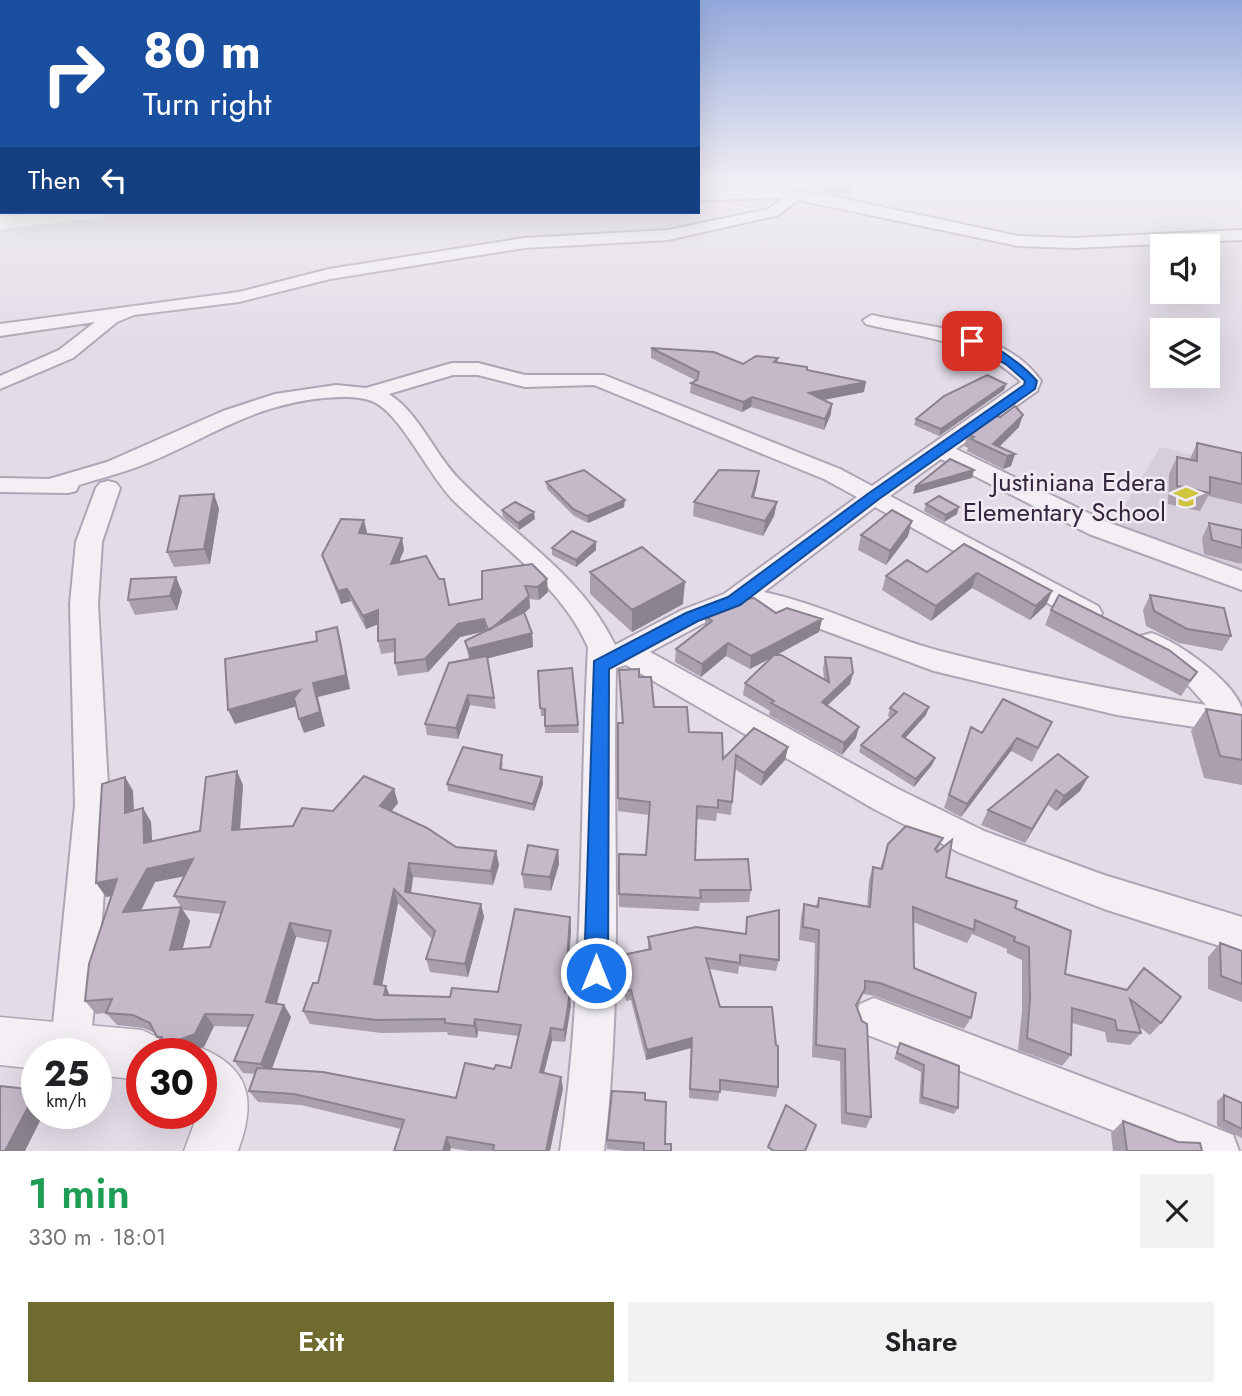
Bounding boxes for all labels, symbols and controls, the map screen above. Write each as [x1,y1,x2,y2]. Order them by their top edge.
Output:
text: 80 m [143,16,261,86]
icon: right [28,28,119,119]
text: Turn right [143,81,272,127]
text: Then [28,161,81,199]
icon: left [95,161,133,199]
map controls [1150,234,1220,388]
button: sound [1150,234,1220,304]
pin [942,311,1002,371]
button: layers [1150,318,1220,388]
icon: arrive [953,322,991,360]
place label: Justiniana Edera Elementary School [963,463,1166,531]
school or university icon: Justiniana Edera Elementary School [1172,483,1200,511]
position arrow [559,936,633,1010]
speed limit sign: 30 [126,1038,217,1129]
text: 25 [44,1049,89,1099]
text: km/h [46,1088,87,1114]
text: 1 min [28,1163,130,1224]
button: close [1140,1174,1214,1248]
text: 330 m · 18:01 [28,1220,166,1254]
button: Exit [28,1302,614,1382]
button: Share [628,1302,1214,1382]

